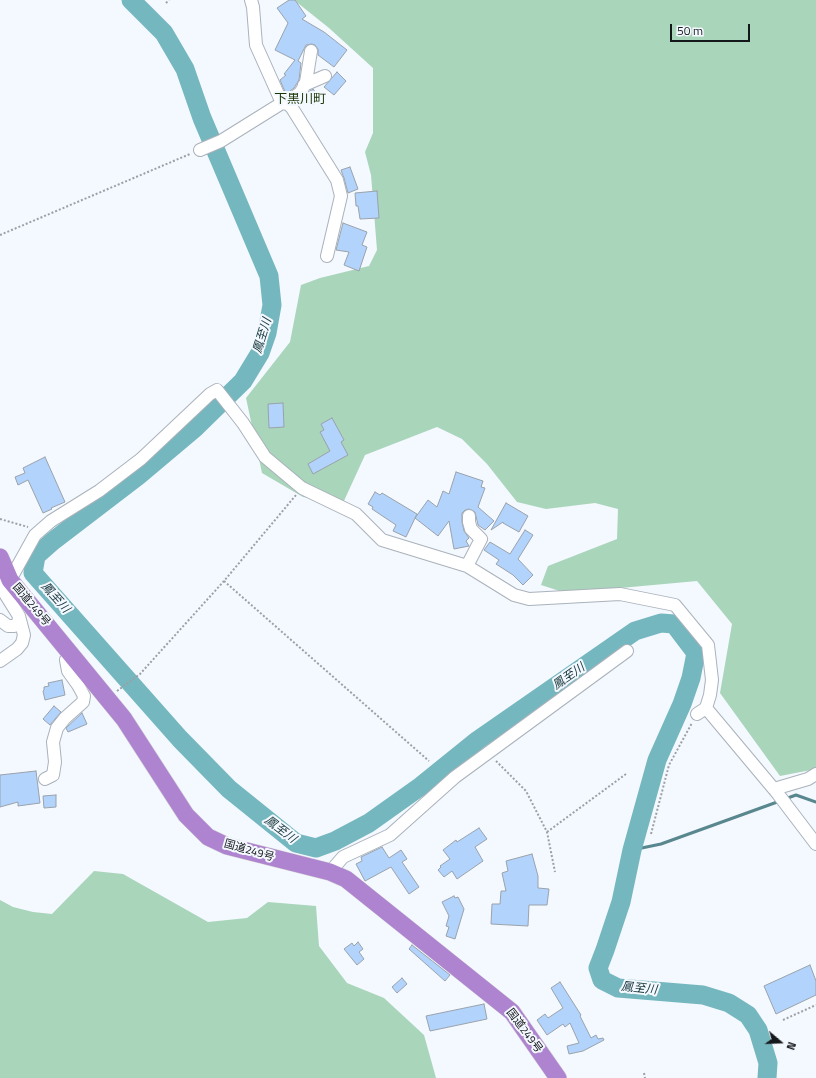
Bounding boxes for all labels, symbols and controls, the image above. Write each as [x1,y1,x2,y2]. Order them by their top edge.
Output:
scale bar [672,16,752,42]
text: 50 m [677,21,703,40]
district label: 下黒川町 [274,92,326,108]
water label: 鳳至川 [251,317,275,355]
water label: 鳳至川 [38,580,72,616]
street label: 国道249号 [9,581,53,629]
water label: 鳳至川 [550,661,588,693]
water label: 鳳至川 [261,813,299,847]
street label: 国道249号 [222,838,276,864]
water label: 鳳至川 [620,980,658,998]
street label: 国道249号 [503,1006,545,1056]
north arrow [760,1022,800,1062]
text: N [783,1040,800,1052]

